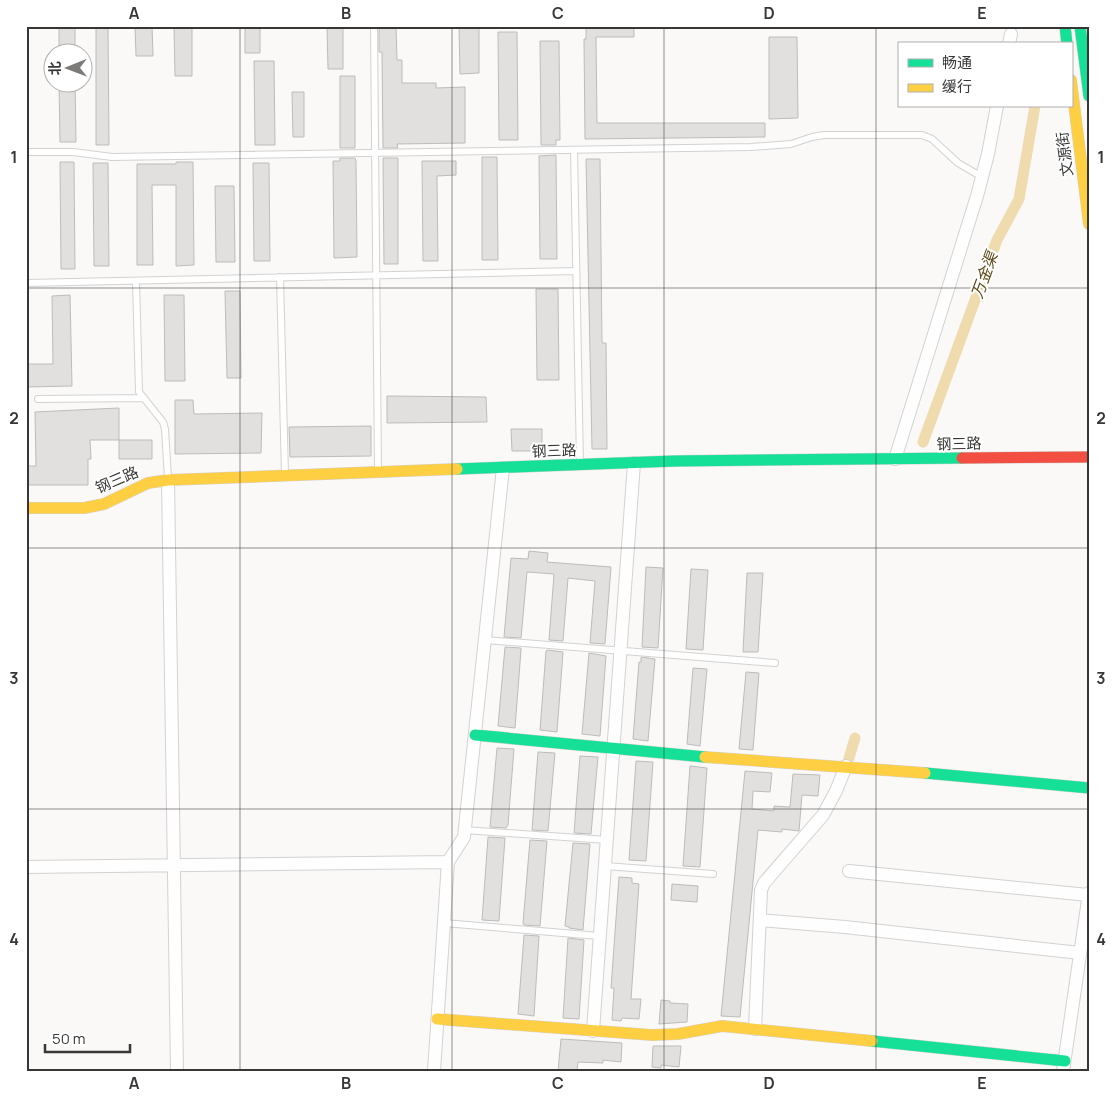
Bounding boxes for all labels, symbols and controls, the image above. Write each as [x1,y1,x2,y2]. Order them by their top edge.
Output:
text: A [129,2,140,24]
text: B [341,2,351,24]
text: C [552,2,564,24]
text: D [763,2,775,24]
text: E [977,2,987,24]
north arrow [42,42,92,92]
legend [898,42,1072,108]
text: 畅通 [942,52,972,73]
text: 北 [45,61,64,75]
text: 缓行 [942,76,972,97]
street label: 文源街 [1051,130,1078,178]
text: 1 [10,146,18,168]
text: 1 [1097,146,1105,168]
water label: 万金渠 [965,247,1003,301]
text: 2 [9,407,19,429]
text: 2 [1096,407,1106,429]
street label: 钢三路 [936,433,982,454]
street label: 钢三路 [531,439,577,462]
street label: 钢三路 [92,461,142,498]
text: 3 [9,667,19,689]
text: 3 [1096,667,1106,689]
text: 4 [9,928,19,950]
text: 4 [1096,928,1106,950]
scale bar [45,1022,130,1054]
text: 50 m [52,1028,86,1049]
text: A [129,1072,140,1094]
text: B [341,1072,351,1094]
text: C [552,1072,564,1094]
text: D [763,1072,775,1094]
text: E [977,1072,987,1094]

